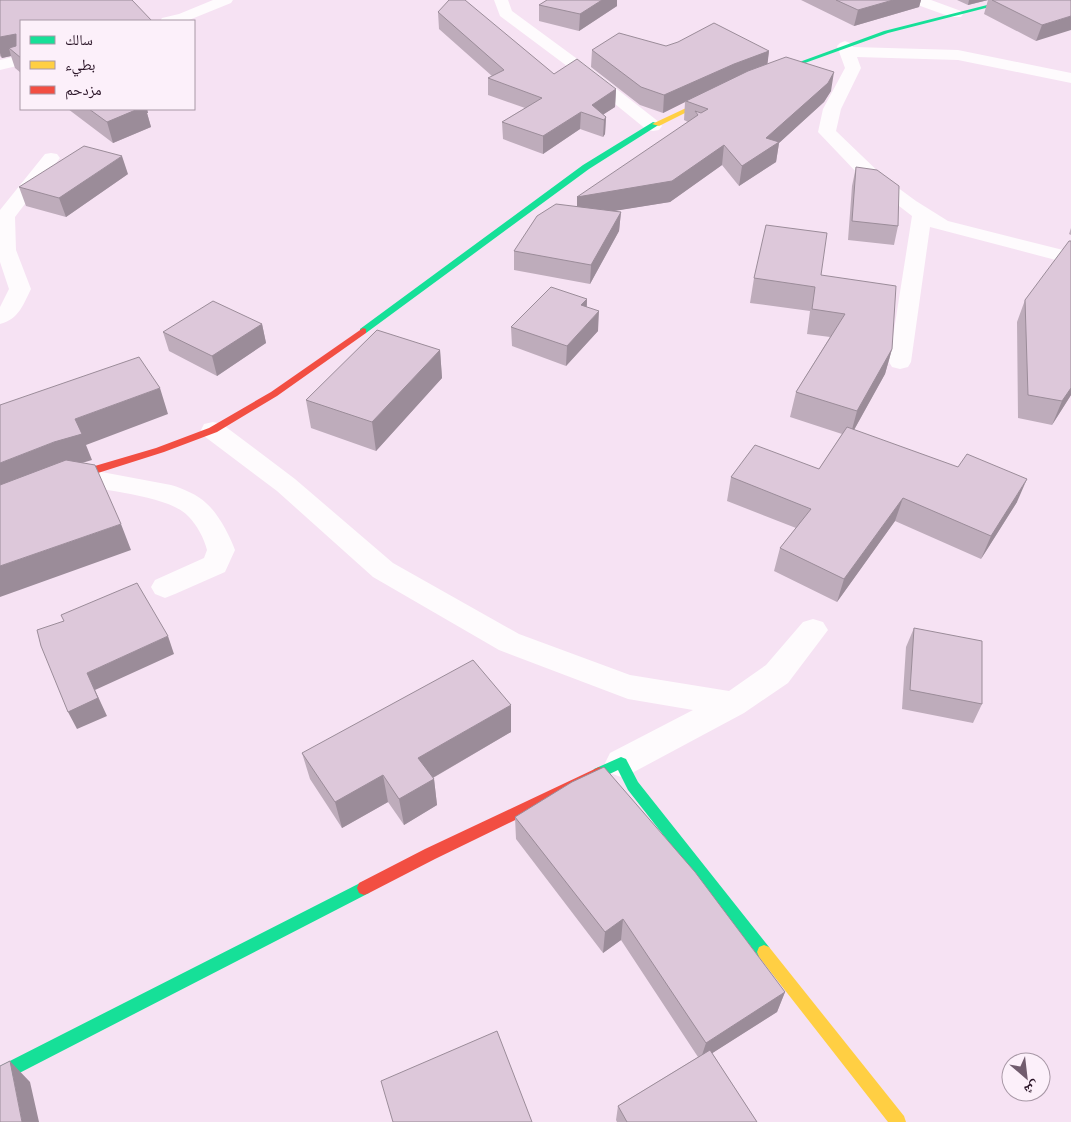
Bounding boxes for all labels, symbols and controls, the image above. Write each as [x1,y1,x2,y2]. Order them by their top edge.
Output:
legend [20,20,195,110]
text: سالك [65,30,93,51]
text: بطيء [65,55,95,77]
text: مزدحم [65,80,102,101]
north arrow [1001,1052,1051,1102]
text: ش [1020,1075,1043,1100]

